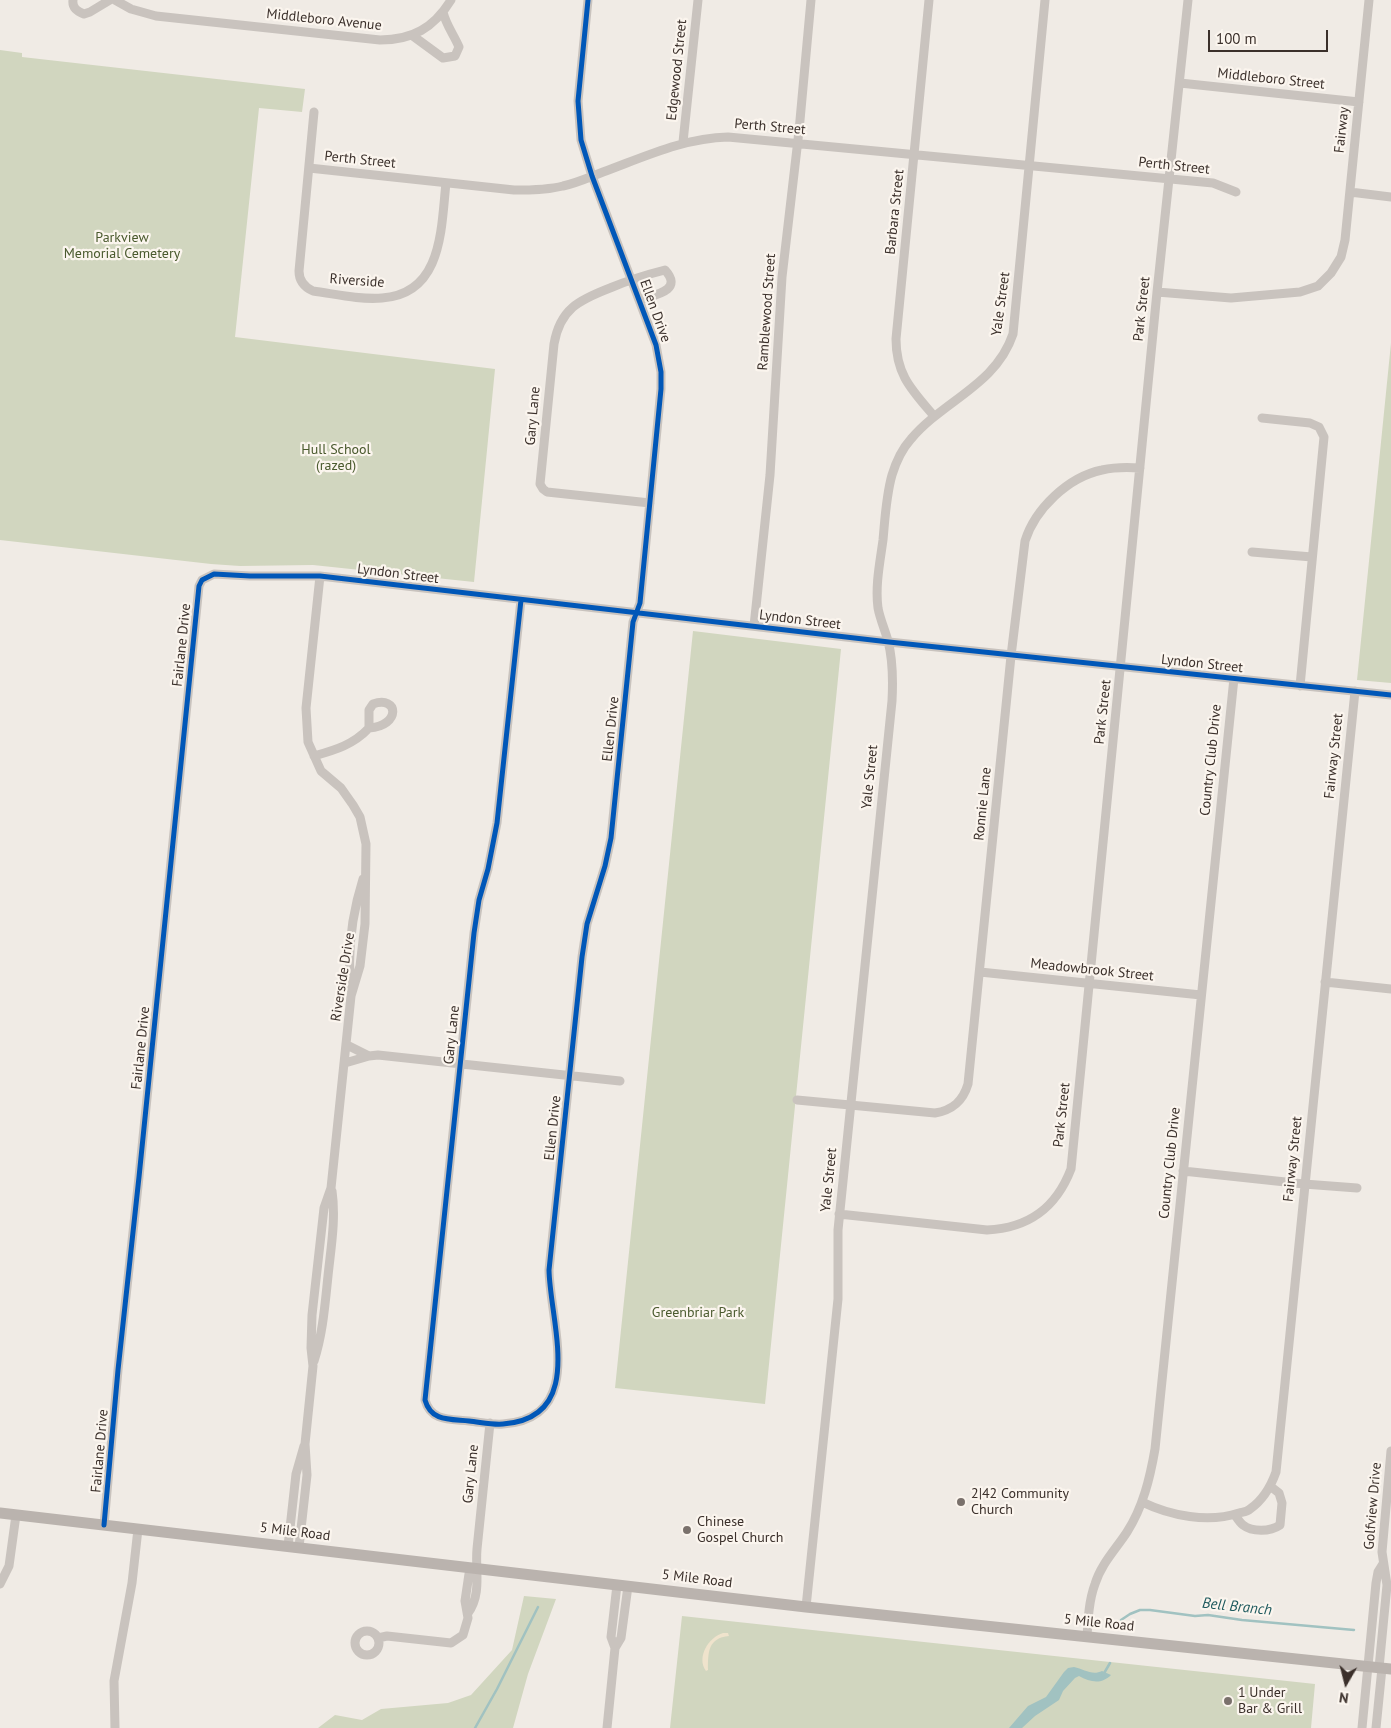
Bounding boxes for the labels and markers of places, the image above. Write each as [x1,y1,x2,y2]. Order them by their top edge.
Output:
place label: 2|42 Community Church [971,1486,1069,1518]
marker: 2|42 Community Church [955,1496,967,1508]
place label: Chinese Gospel Church [697,1514,783,1546]
marker: Chinese Gospel Church [681,1524,693,1536]
place label: 1 Under Bar & Grill [1238,1685,1302,1718]
marker: 1 Under Bar & Grill [1222,1695,1234,1707]

